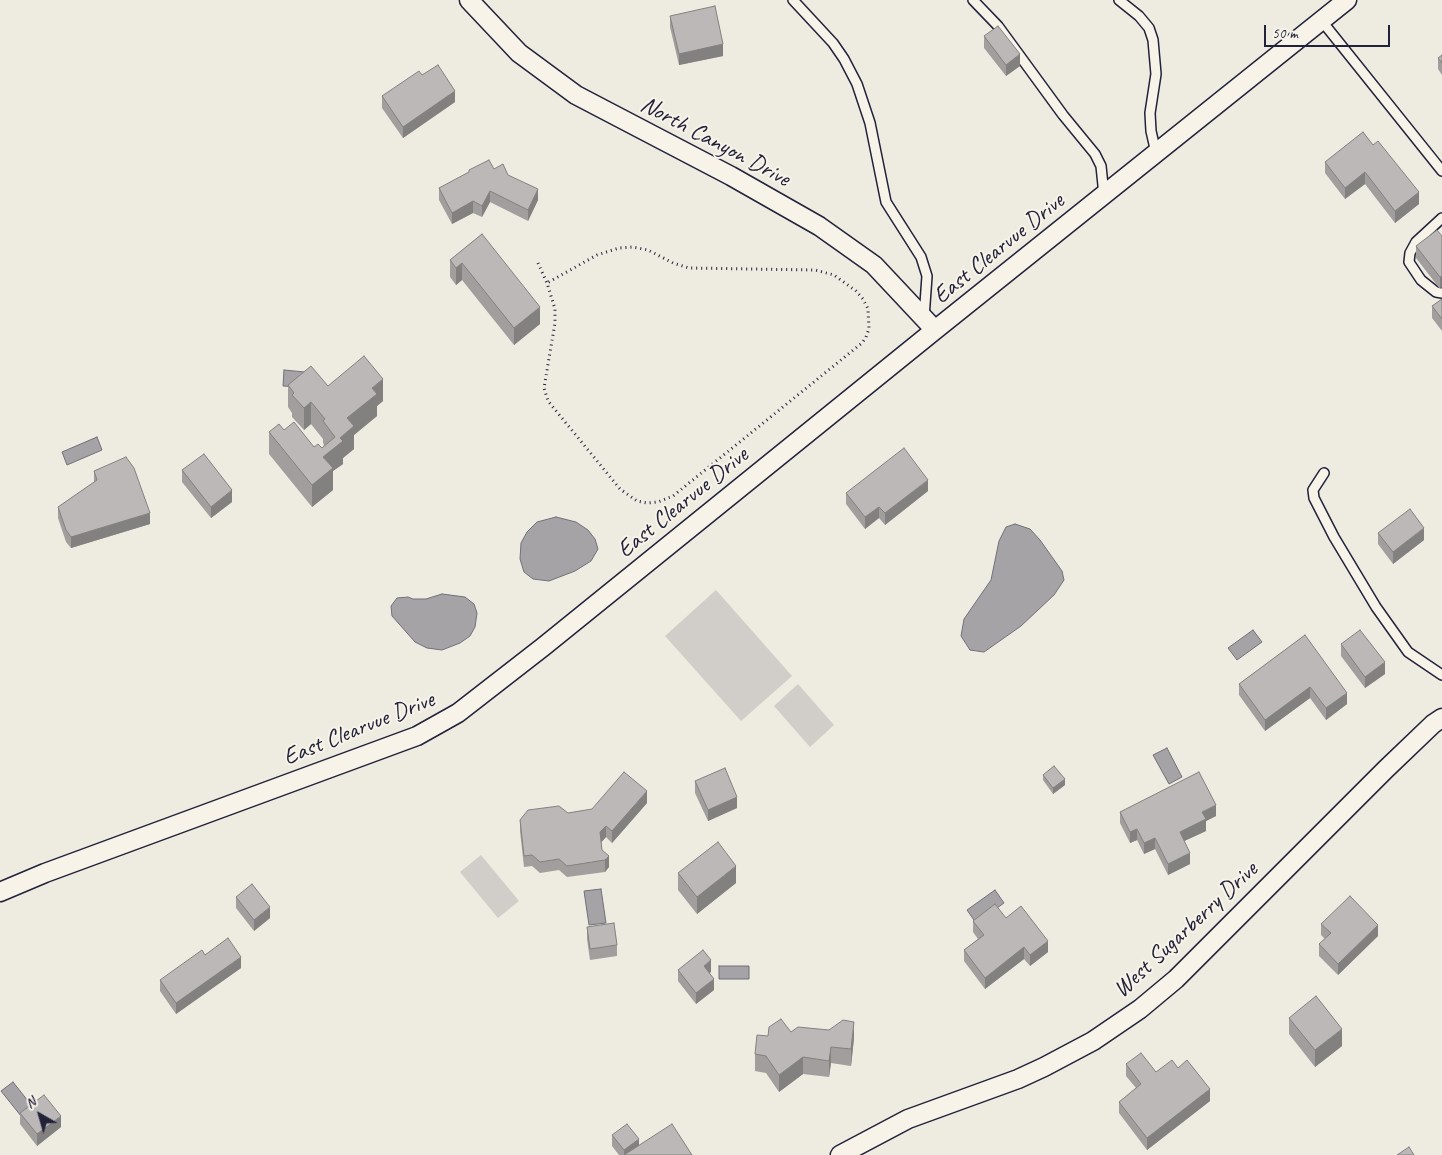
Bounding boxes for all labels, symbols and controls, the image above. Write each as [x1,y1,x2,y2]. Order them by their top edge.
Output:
scale bar [1267,15,1393,47]
text: 50 m [1272,24,1298,43]
street label: North Canyon Drive [635,91,795,193]
street label: East Clearvue Drive [928,187,1070,311]
street label: East Clearvue Drive [612,441,754,565]
street label: East Clearvue Drive [279,686,439,772]
street label: West Sugarberry Drive [1108,856,1264,1004]
north arrow [15,1090,65,1140]
text: N [22,1093,39,1112]

